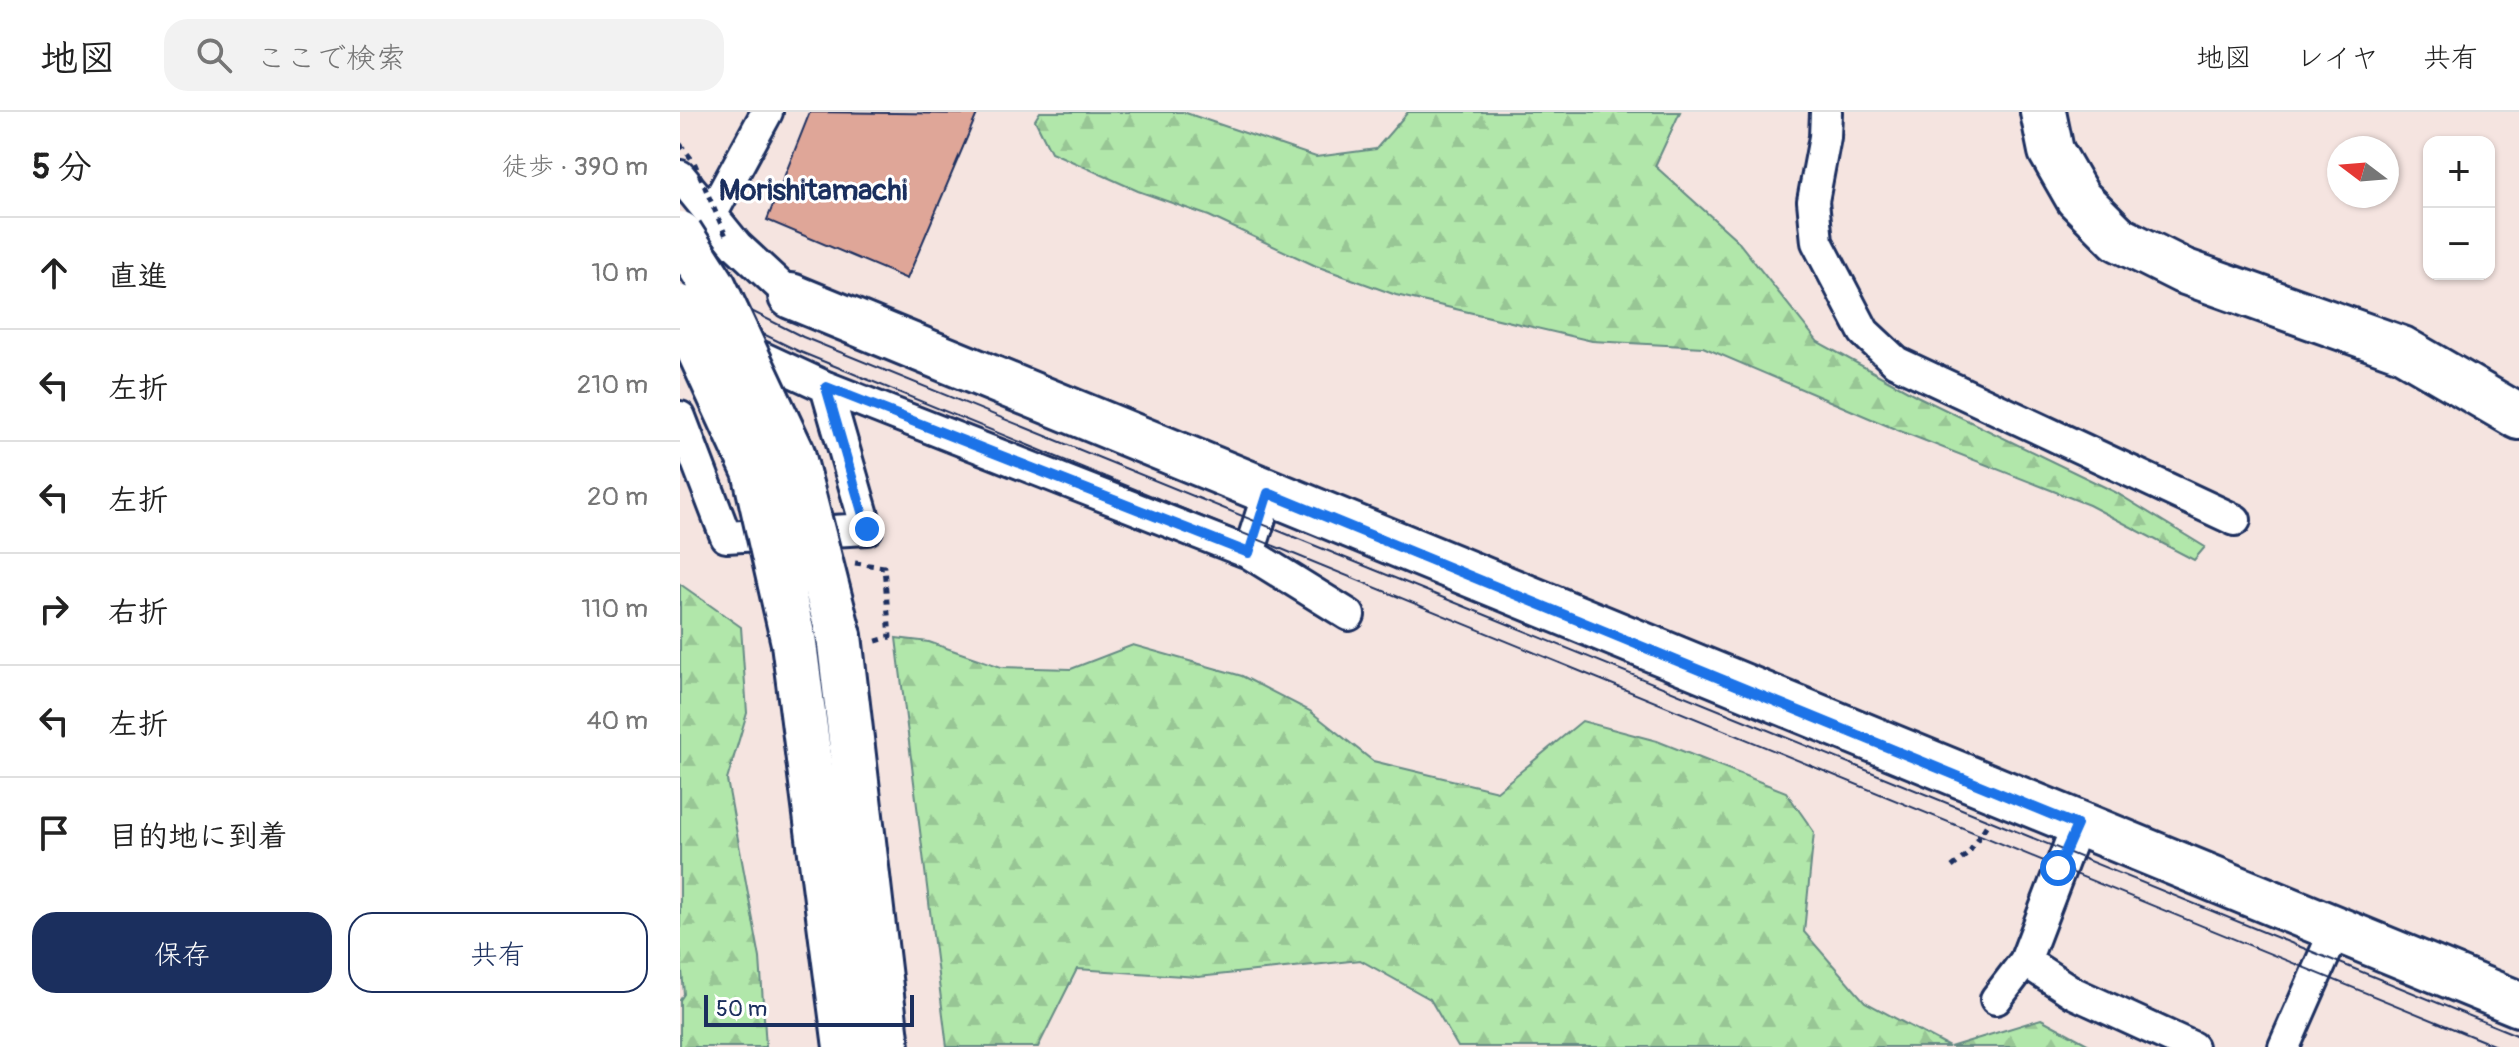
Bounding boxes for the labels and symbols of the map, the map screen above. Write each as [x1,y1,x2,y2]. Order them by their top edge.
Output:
north arrow [2327,136,2399,208]
district label: Morishitamachi [719,172,907,209]
route end [849,511,885,547]
route start [2040,850,2076,886]
scale bar [704,991,914,1027]

